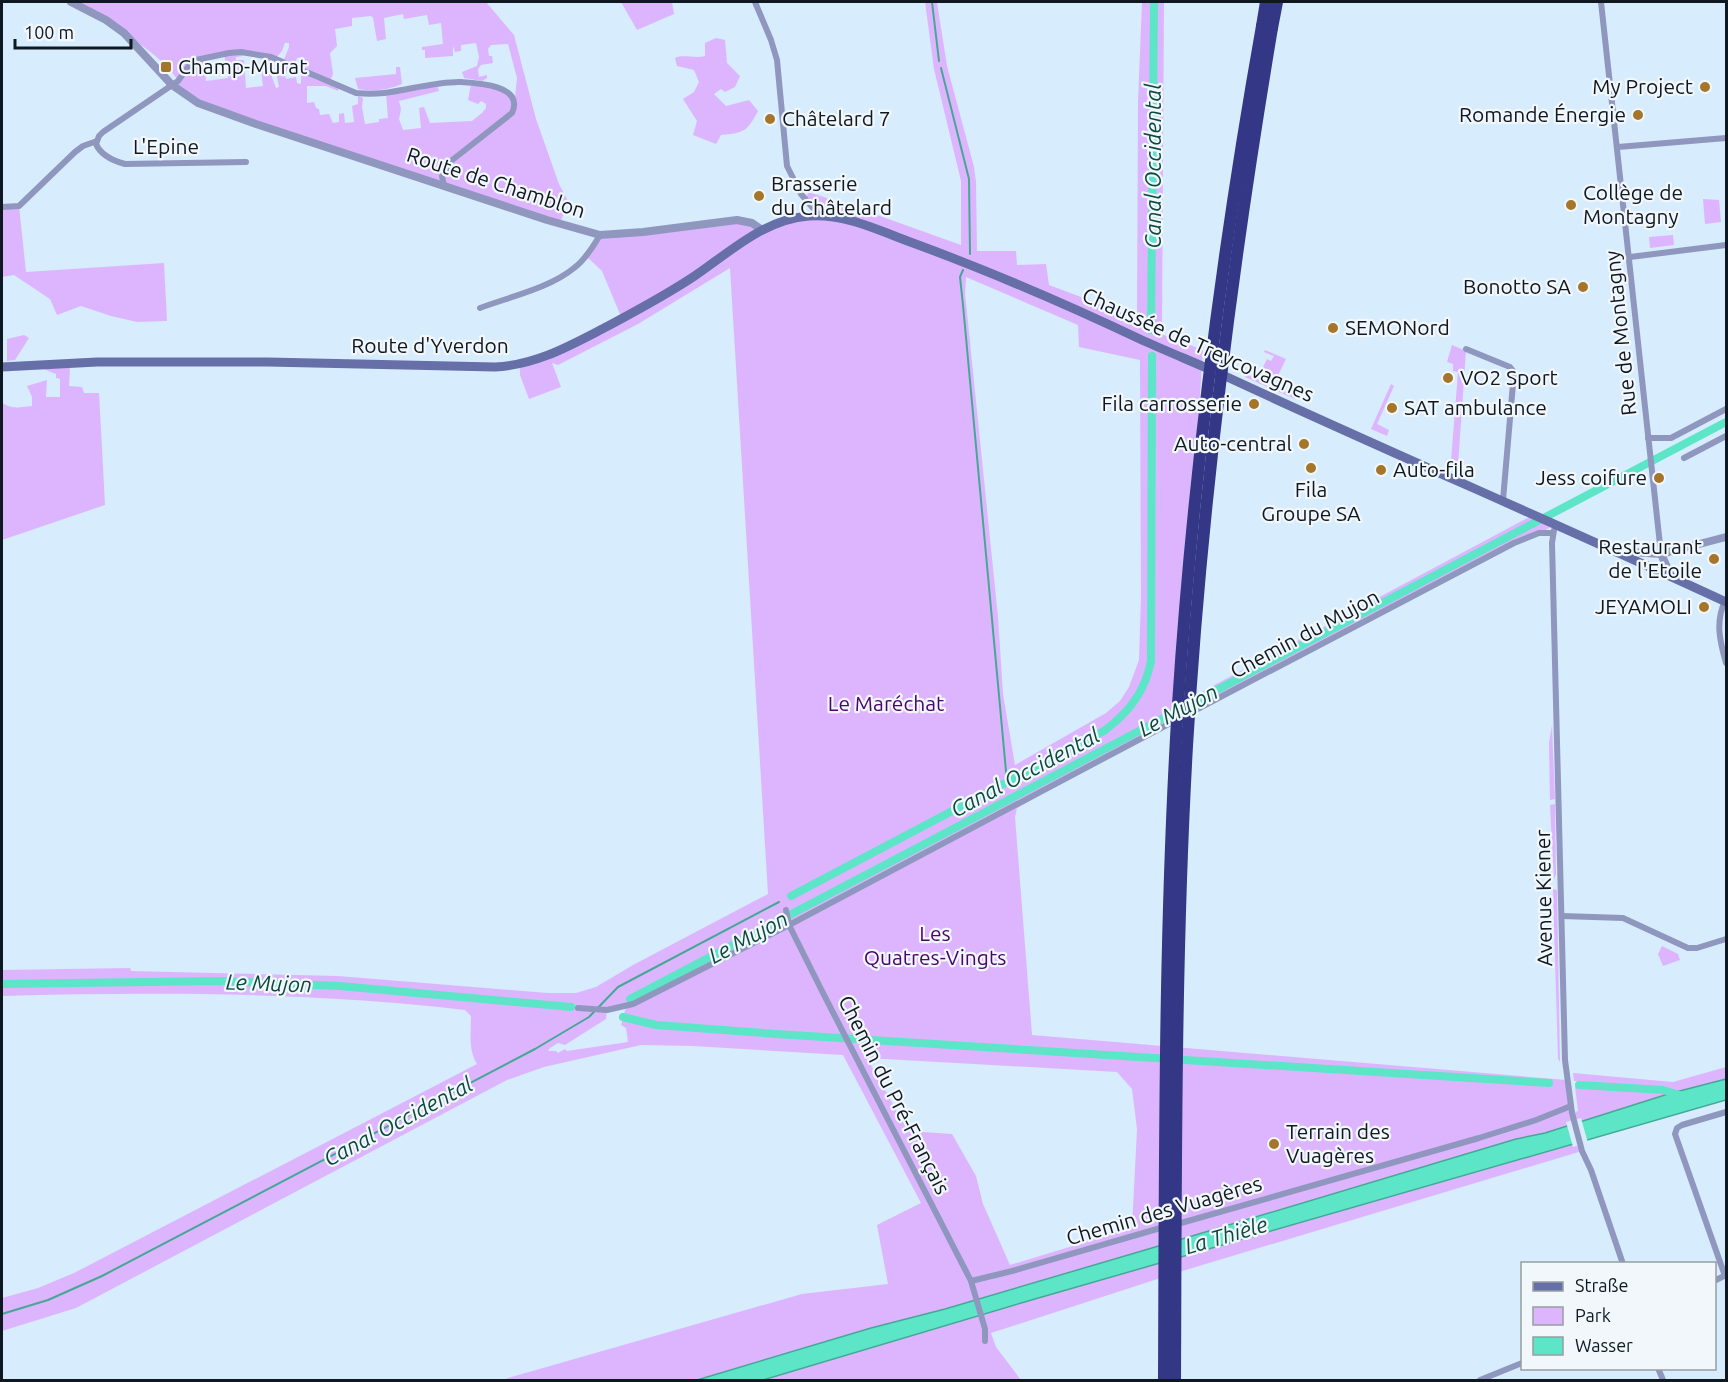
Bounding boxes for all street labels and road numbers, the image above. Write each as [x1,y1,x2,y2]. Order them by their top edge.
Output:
street label: L'Epine [133,134,199,158]
street label: Route de Chamblon [404,142,589,222]
street label: Rue de Montagny [1599,249,1641,417]
street label: Chaussée de Treycovagnes [1079,282,1318,406]
street label: Route d'Yverdon [351,333,509,357]
street label: Chemin du Mujon [1226,584,1383,682]
street label: Avenue Kiener [1530,829,1556,967]
street label: Chemin du Pré-Français [834,991,955,1198]
street label: Chemin des Vuagères [1063,1171,1264,1249]

